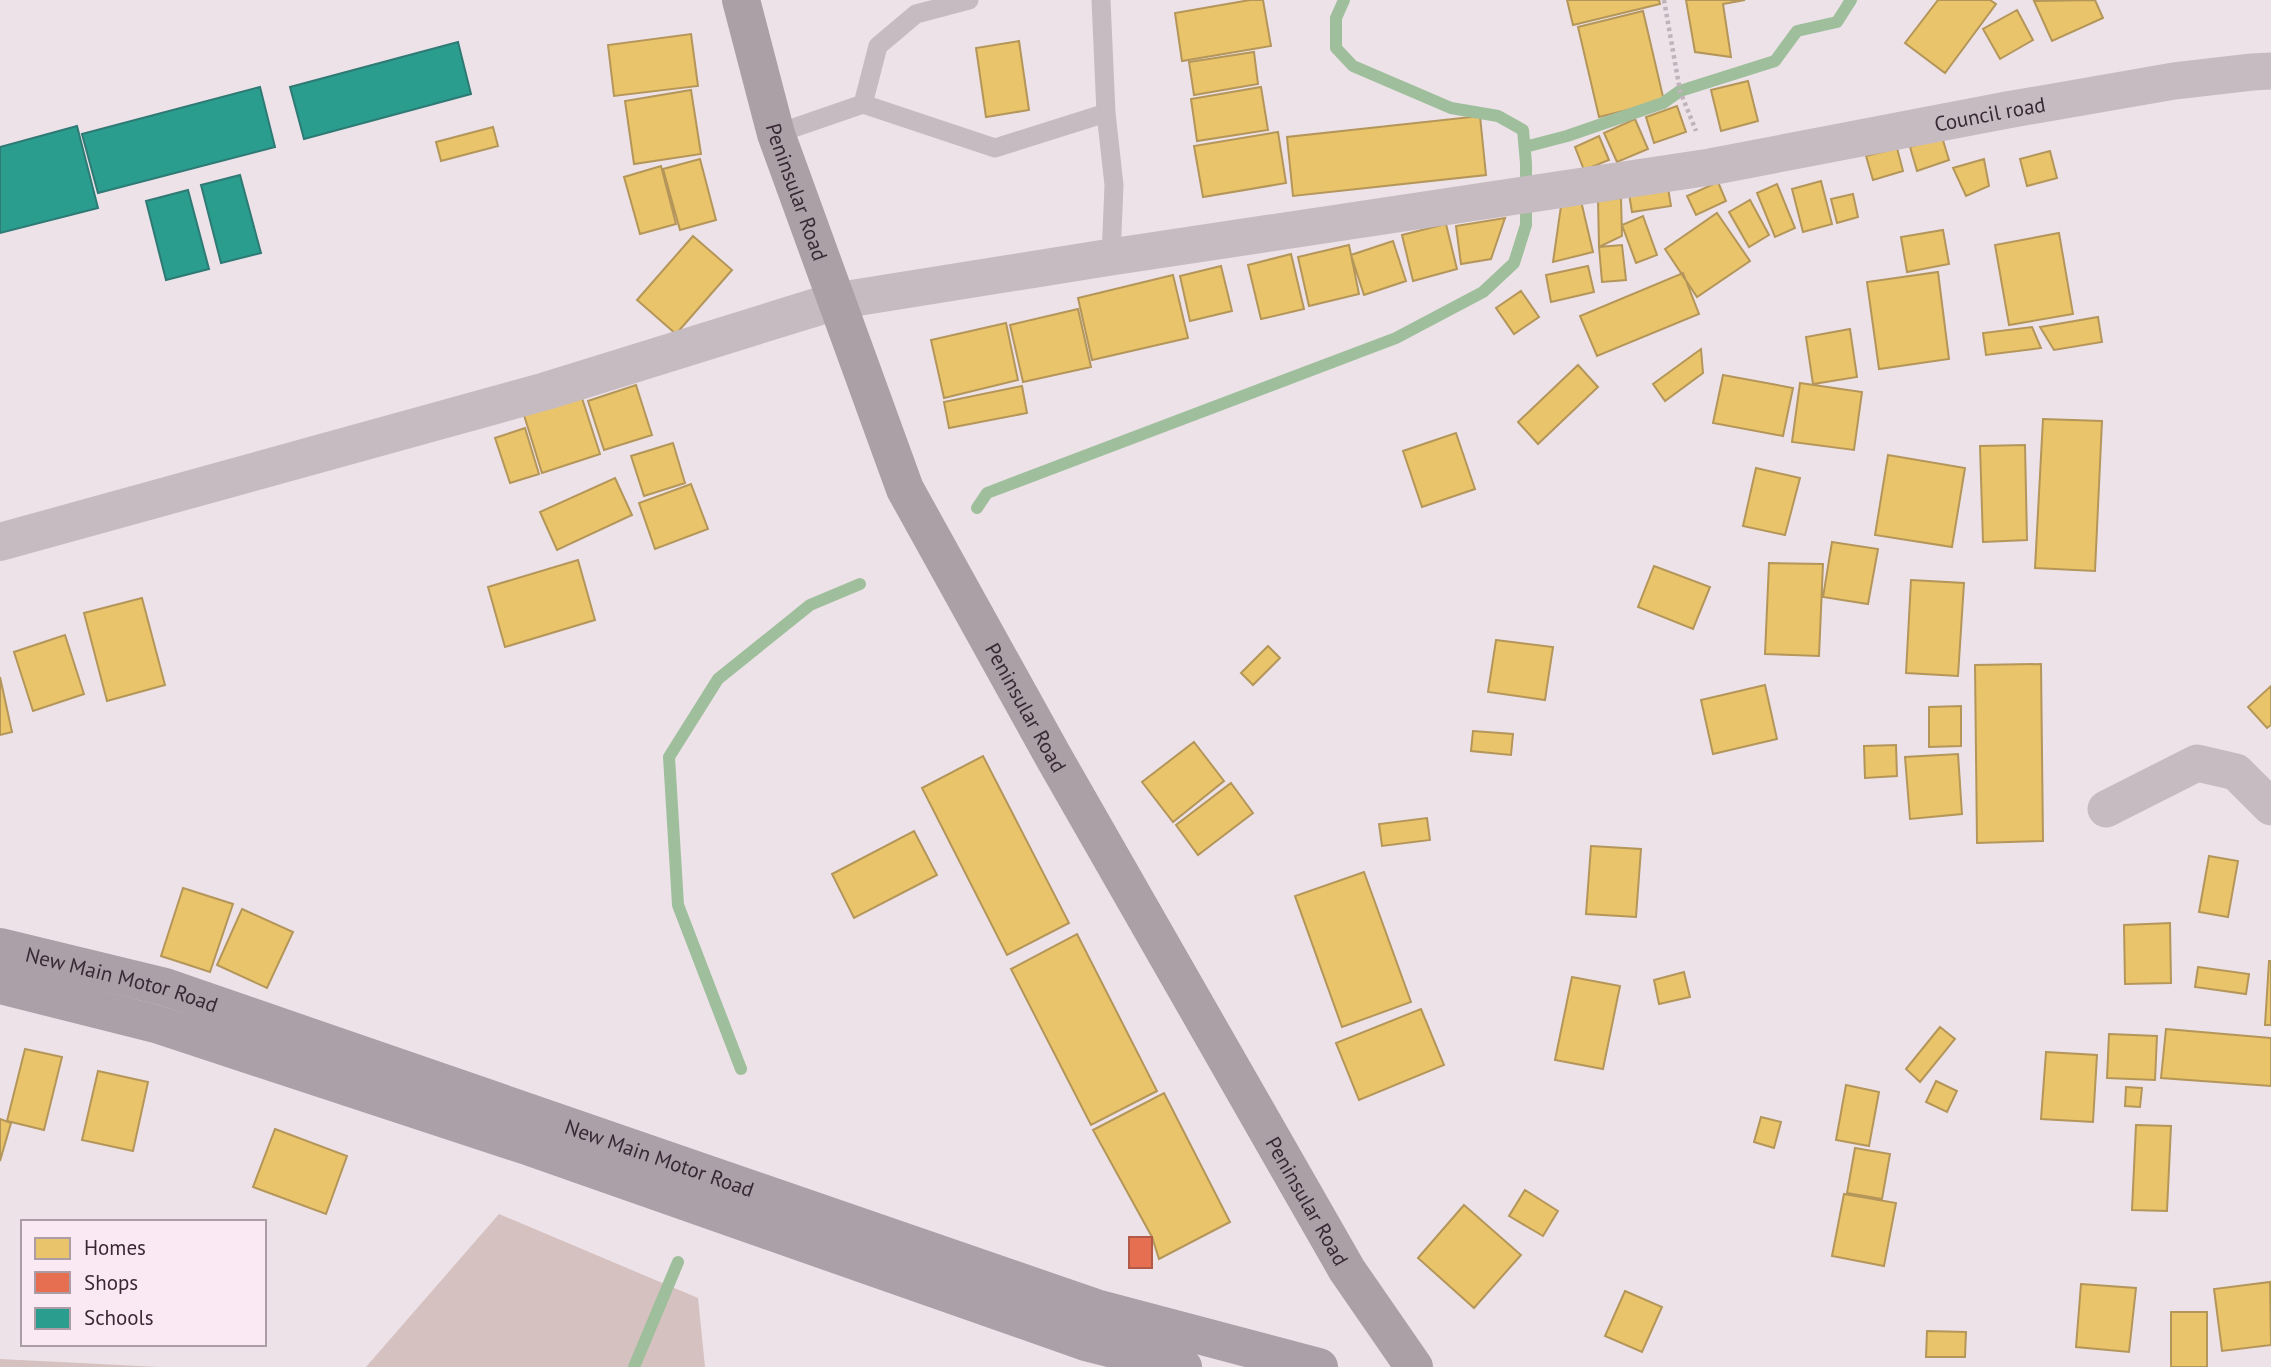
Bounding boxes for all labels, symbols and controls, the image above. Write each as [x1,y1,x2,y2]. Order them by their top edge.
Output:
street label: Council road [1932,90,2047,137]
street label: Peninsular Road [760,120,834,264]
street label: Peninsular Road [979,638,1073,777]
street label: New Main Motor Road [23,940,222,1018]
street label: New Main Motor Road [562,1112,758,1203]
street label: Peninsular Road [1260,1132,1355,1270]
legend [21,1220,266,1346]
text: Homes [84,1234,146,1261]
text: Shops [84,1269,138,1296]
text: Schools [84,1304,154,1331]

